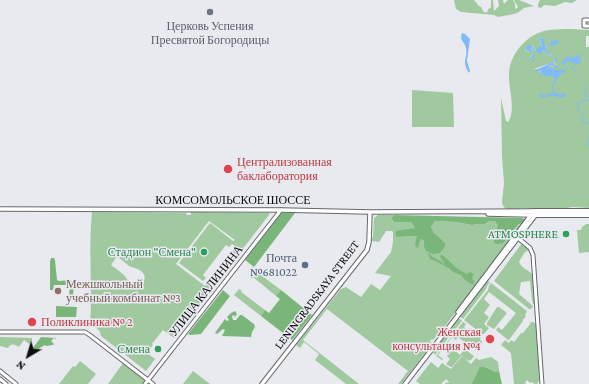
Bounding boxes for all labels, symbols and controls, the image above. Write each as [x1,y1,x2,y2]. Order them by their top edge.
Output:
marker: Церковь Успения Пресвятой Богородицы [205,7,215,17]
place label: Церковь Успения Пресвятой Богородицы [151,19,269,47]
place label: Централизованная баклаборатория [237,155,332,183]
marker: Централизованная баклаборатория [222,163,234,175]
street label: КОМСОМОЛЬСКОЕ ШОССЕ [155,193,311,207]
place label: ATMOSPHERE [488,227,558,241]
marker: ATMOSPHERE [561,229,571,239]
street label: LENINGRADSKAYA STREET [271,238,363,352]
street label: УЛИЦА КАЛИНИНА [166,243,246,339]
place label: Стадион "Смена" [108,245,196,259]
marker: Стадион "Смена" [199,247,209,257]
place label: Почта №681022 [250,251,297,279]
marker: Почта №681022 [300,260,310,270]
place label: Межшкольный учебный комбинат №3 [66,277,181,305]
marker: Межшкольный учебный комбинат №3 [53,286,63,296]
place label: Поликлиника № 2 [41,315,133,329]
marker: Поликлиника № 2 [26,316,38,328]
place label: Женская консультация №4 [392,325,481,353]
marker: Женская консультация №4 [484,333,496,345]
north arrow [8,336,48,376]
place label: Смена [117,342,150,356]
marker: Смена [153,344,163,354]
text: N [14,358,27,372]

